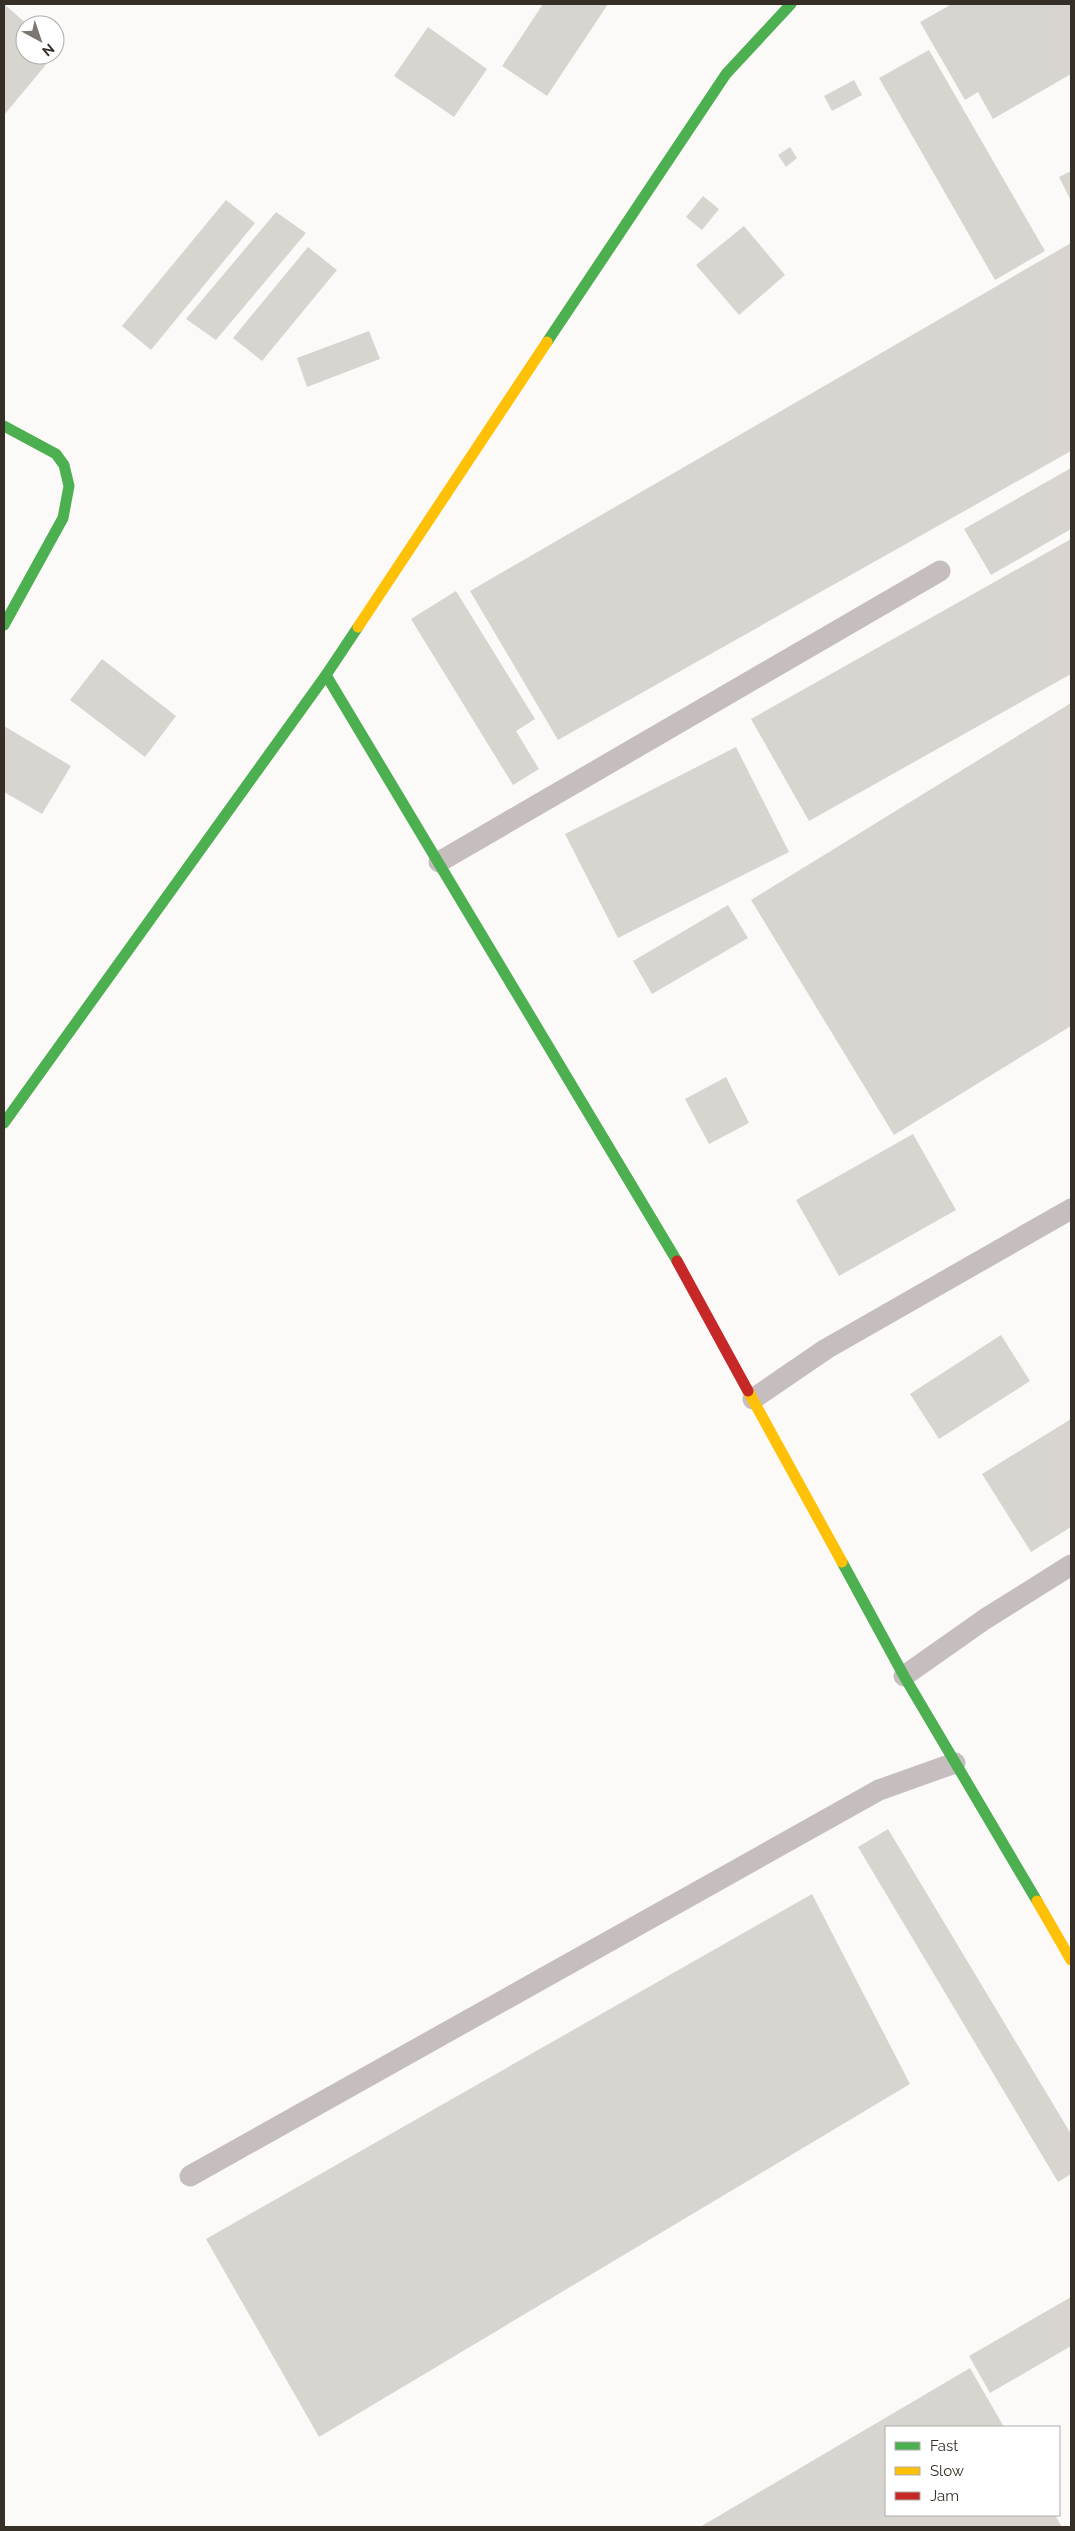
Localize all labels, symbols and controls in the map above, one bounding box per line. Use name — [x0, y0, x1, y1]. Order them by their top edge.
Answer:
north arrow — [15, 15, 65, 65]
text: N — [39, 40, 58, 60]
legend — [885, 2426, 1060, 2516]
text: Fast — [930, 2437, 958, 2455]
text: Slow — [930, 2462, 964, 2480]
text: Jam — [930, 2487, 959, 2505]

